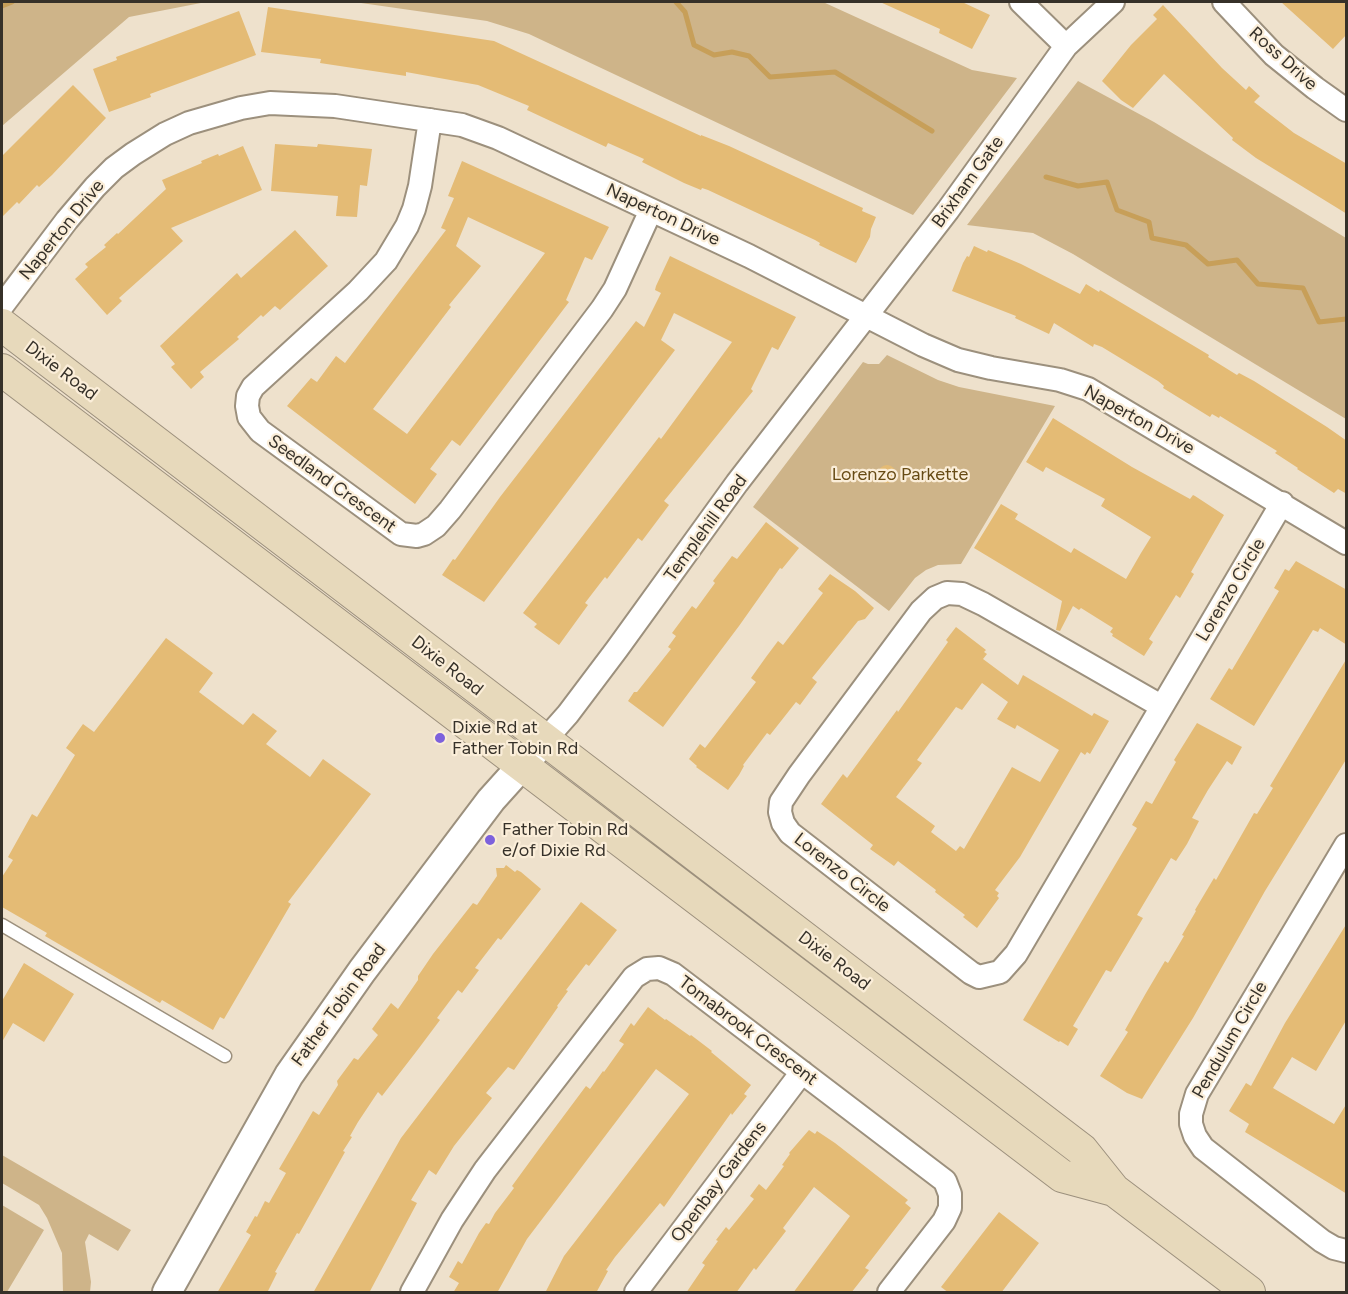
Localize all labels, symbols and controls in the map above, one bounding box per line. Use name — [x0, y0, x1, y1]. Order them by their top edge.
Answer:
street label: Ross Drive — [1244, 23, 1322, 95]
street label: Brixham Gate — [927, 132, 1009, 232]
street label: Naperton Drive — [15, 175, 109, 285]
street label: Naperton Drive — [603, 179, 723, 251]
street label: Dixie Road — [21, 337, 101, 405]
street label: Naperton Drive — [1080, 381, 1198, 459]
street label: Seedland Crescent — [264, 430, 400, 538]
park label: Lorenzo Parkette — [832, 464, 968, 486]
street label: Templehill Road — [660, 471, 752, 585]
street label: Lorenzo Circle — [1192, 535, 1270, 645]
street label: Dixie Road — [407, 631, 487, 701]
place label: Dixie Rd at Father Tobin Rd — [452, 717, 578, 760]
marker: Dixie Rd at Father Tobin Rd — [433, 731, 447, 745]
place label: Father Tobin Rd e/of Dixie Rd — [502, 819, 628, 862]
street label: Lorenzo Circle — [790, 829, 894, 917]
marker: Father Tobin Rd e/of Dixie Rd — [483, 833, 497, 847]
street label: Dixie Road — [794, 927, 874, 995]
street label: Father Tobin Road — [287, 940, 391, 1070]
street label: Tomabrook Crescent — [674, 972, 822, 1090]
street label: Pendulum Circle — [1188, 978, 1272, 1102]
street label: Openbay Gardens — [667, 1117, 771, 1247]

